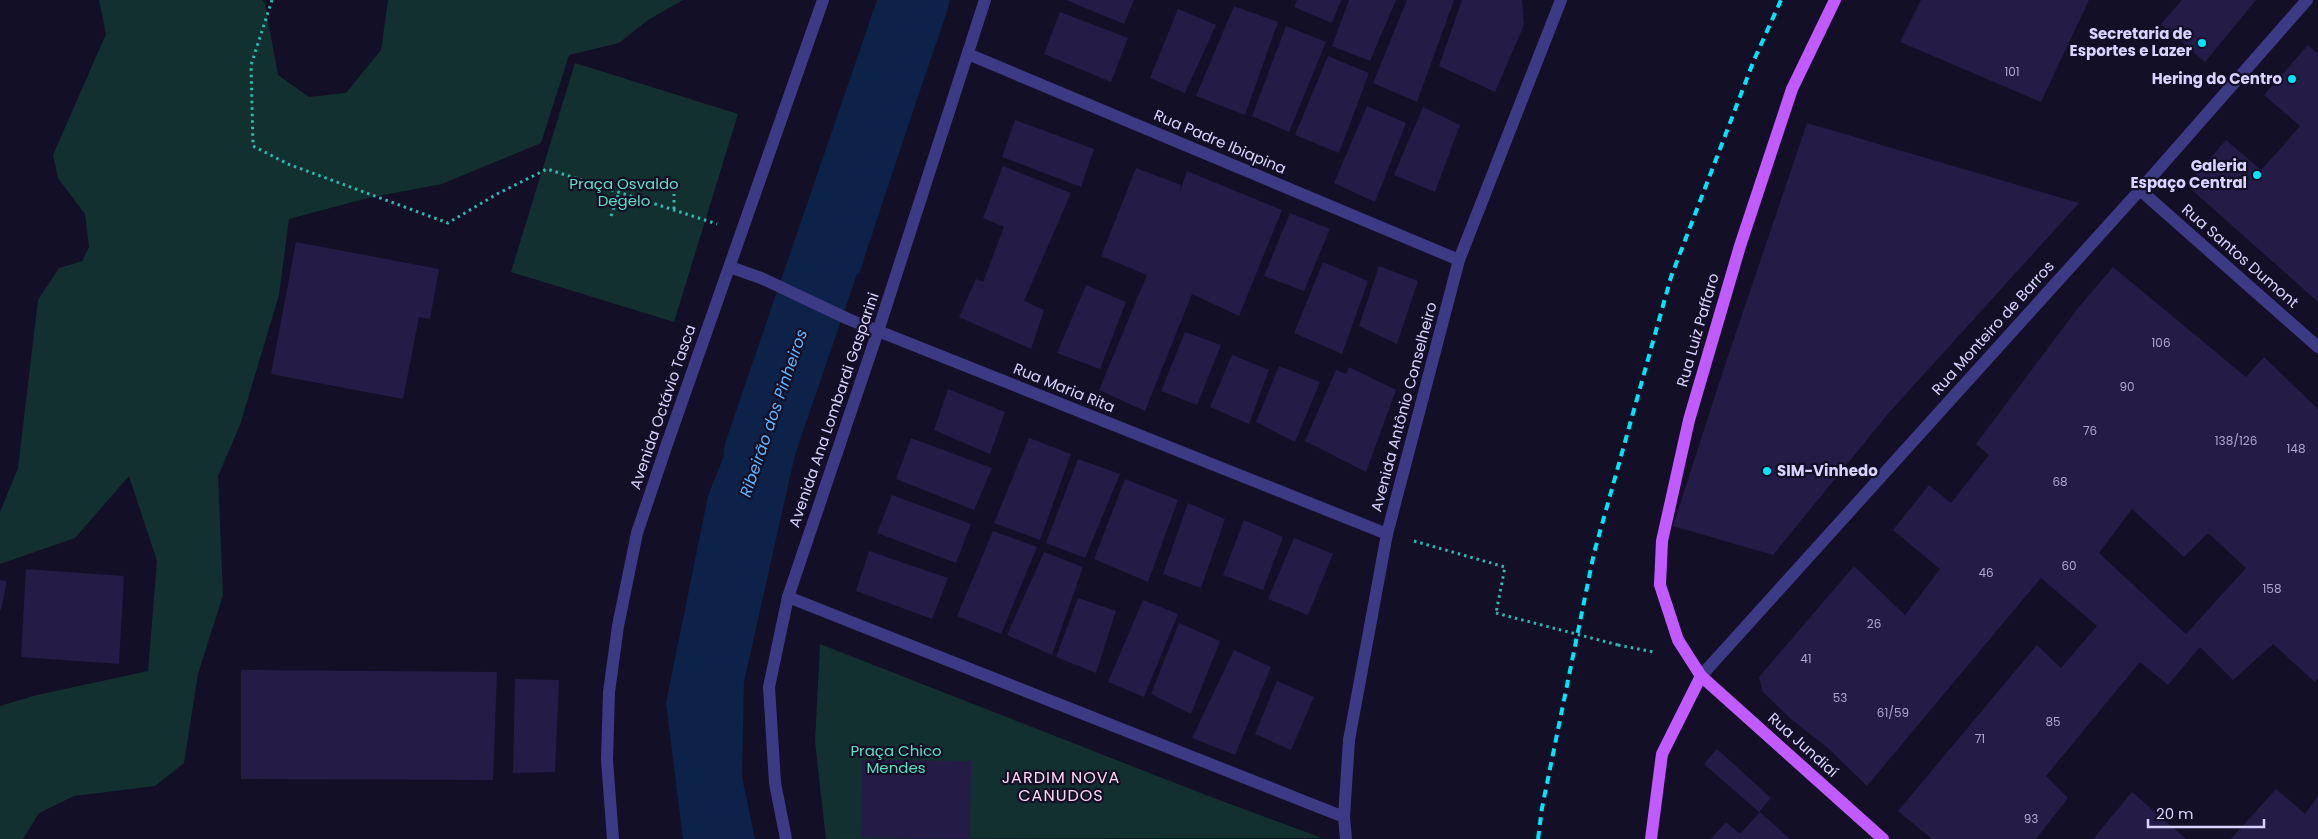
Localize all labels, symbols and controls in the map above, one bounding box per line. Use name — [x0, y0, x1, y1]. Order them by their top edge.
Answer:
place label: Secretaria de Esportes e Lazer — [2070, 23, 2193, 61]
marker: Secretaria de Esportes e Lazer — [2196, 37, 2208, 49]
house number: 101 — [2004, 63, 2020, 80]
place label: Hering do Centro — [2152, 68, 2282, 89]
marker: Hering do Centro — [2286, 73, 2298, 85]
street label: Rua Padre Ibiapina — [1151, 104, 1290, 179]
place label: Galeria Espaço Central — [2130, 155, 2247, 193]
marker: Galeria Espaço Central — [2251, 169, 2263, 181]
park label: Praça Osvaldo Degelo — [569, 173, 679, 211]
street label: Rua Santos Dumont — [2177, 199, 2303, 312]
street label: Rua Monteiro de Barros — [1927, 256, 2059, 399]
street label: Rua Luiz Paffaro — [1671, 270, 1724, 389]
street label: Avenida Ana Lombardi Gasparini — [783, 290, 884, 530]
street label: Avenida Antônio Conselheiro — [1365, 300, 1442, 514]
street label: Avenida Octávio Tasca — [624, 322, 701, 492]
water label: Ribeirão dos Pinheiros — [734, 326, 813, 500]
house number: 106 — [2152, 334, 2171, 351]
street label: Rua Maria Rita — [1010, 358, 1118, 417]
house number: 90 — [2119, 378, 2135, 395]
house number: 76 — [2083, 422, 2097, 439]
house number: 138/126 — [2215, 432, 2257, 449]
house number: 148 — [2287, 440, 2305, 457]
place label: SIM-Vinhedo — [1777, 460, 1878, 481]
marker: SIM-Vinhedo — [1761, 465, 1773, 477]
house number: 68 — [2052, 473, 2068, 490]
house number: 60 — [2061, 557, 2077, 574]
house number: 46 — [1978, 564, 1994, 581]
house number: 158 — [2263, 580, 2281, 597]
house number: 26 — [1867, 615, 1881, 632]
house number: 41 — [1800, 650, 1812, 667]
house number: 53 — [1833, 689, 1847, 706]
house number: 61/59 — [1877, 704, 1909, 721]
street label: Rua Jundiaí — [1764, 707, 1843, 782]
house number: 85 — [2045, 713, 2061, 730]
house number: 71 — [1975, 730, 1985, 747]
park label: Praça Chico Mendes — [850, 740, 942, 778]
district label: JARDIM NOVA CANUDOS — [1002, 766, 1120, 807]
scale bar — [2148, 796, 2264, 828]
text: 20 m — [2156, 803, 2194, 824]
house number: 93 — [2024, 810, 2038, 827]

